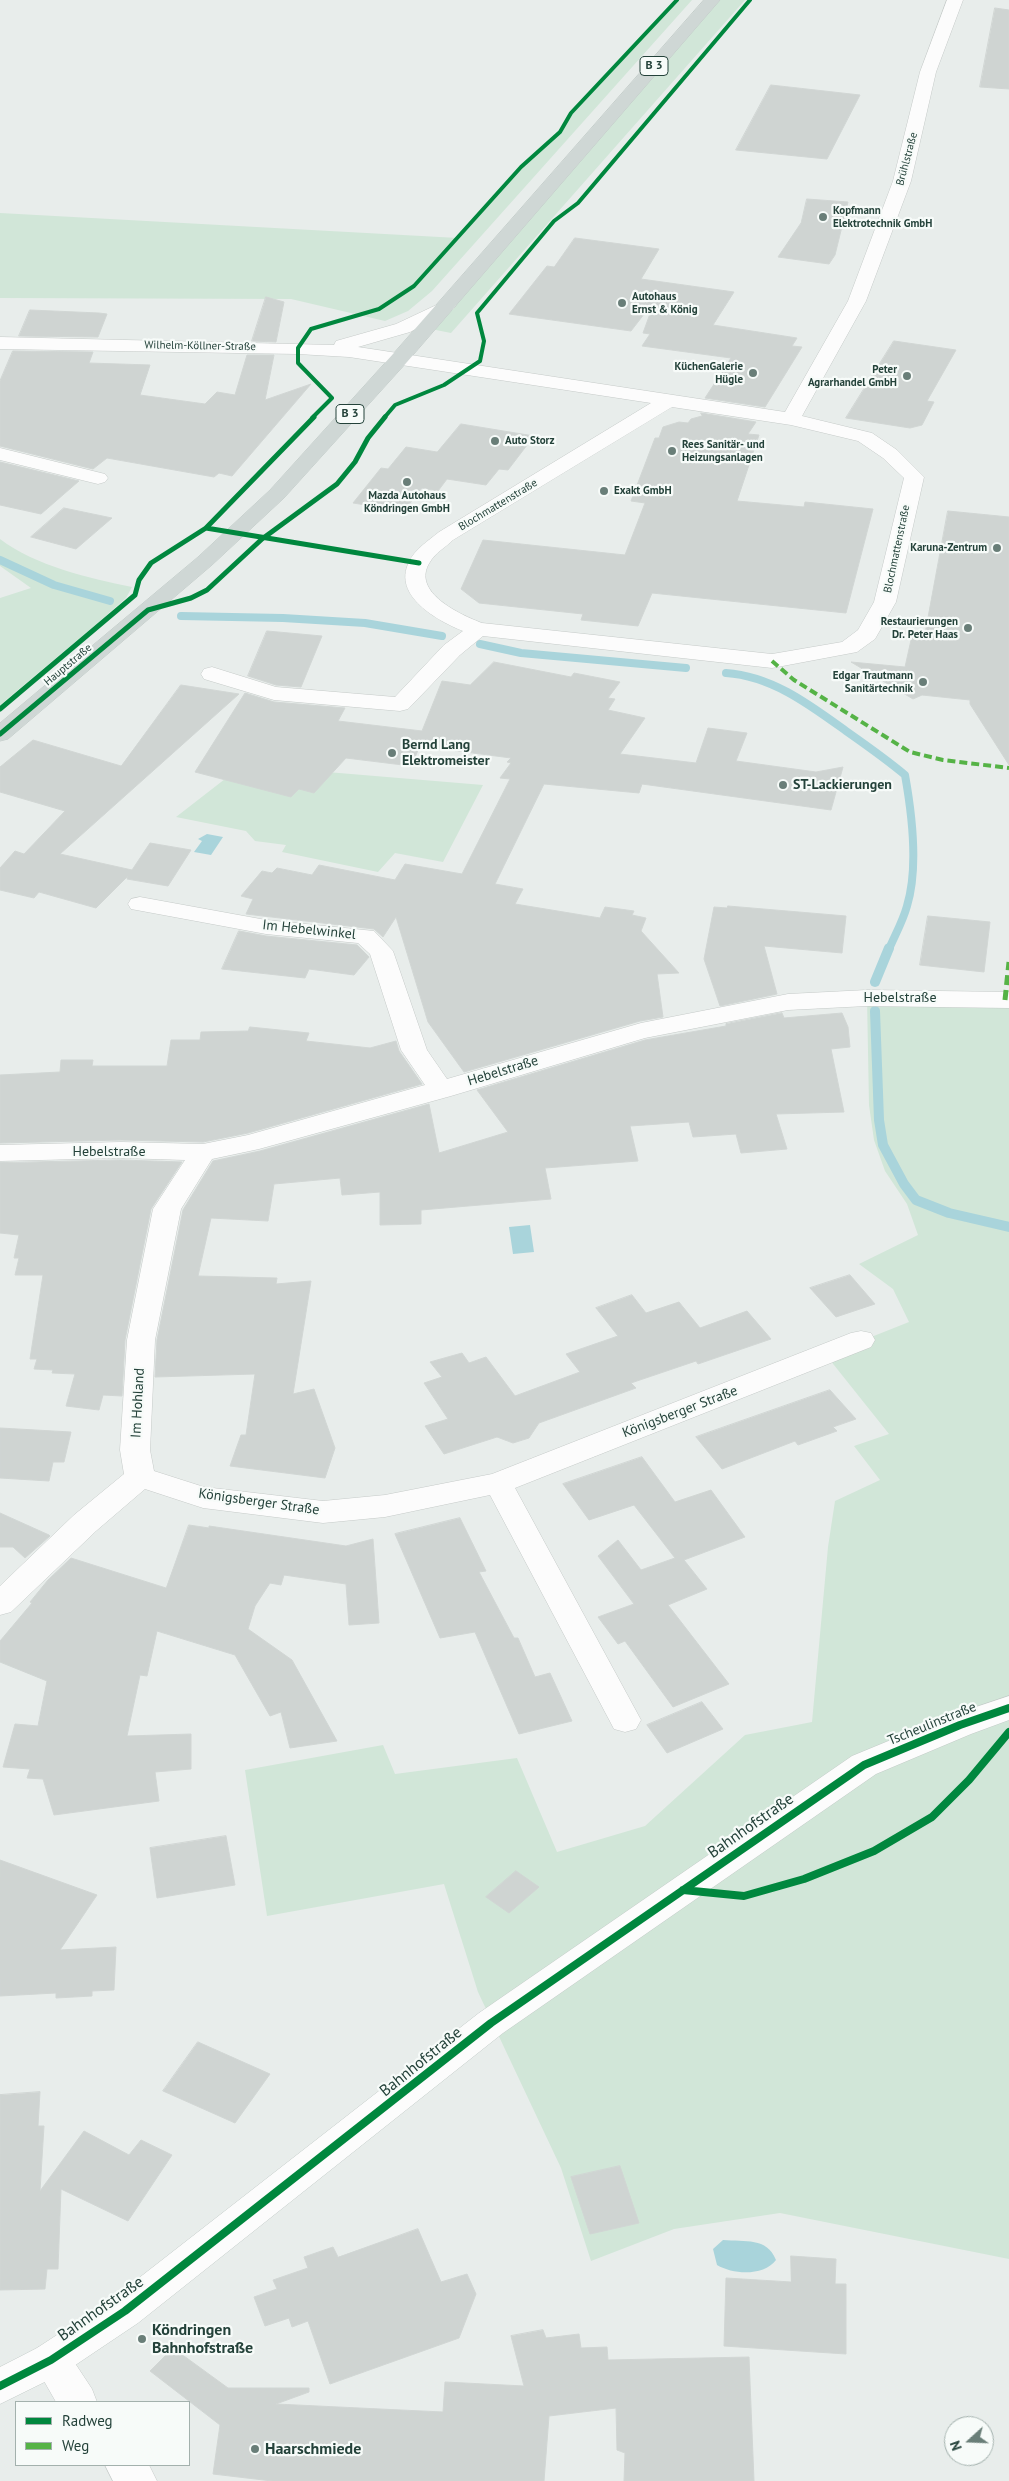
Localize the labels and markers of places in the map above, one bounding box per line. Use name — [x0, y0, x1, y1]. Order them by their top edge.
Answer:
place label: Kopfmann Elektrotechnik GmbH — [833, 204, 932, 230]
marker: Kopfmann Elektrotechnik GmbH — [817, 211, 829, 223]
place label: Autohaus Ernst & König — [632, 290, 698, 316]
marker: Autohaus Ernst & König — [616, 297, 628, 309]
place label: KüchenGalerie Hügle — [675, 360, 743, 386]
place label: Peter Agrarhandel GmbH — [808, 363, 897, 389]
marker: KüchenGalerie Hügle — [747, 367, 759, 379]
marker: Peter Agrarhandel GmbH — [901, 370, 913, 382]
place label: Auto Storz — [505, 434, 554, 448]
marker: Auto Storz — [489, 435, 501, 447]
place label: Rees Sanitär- und Heizungsanlagen — [682, 438, 765, 464]
marker: Rees Sanitär- und Heizungsanlagen — [666, 445, 678, 457]
marker: Mazda Autohaus Köndringen GmbH — [401, 476, 413, 488]
place label: Exakt GmbH — [614, 484, 672, 498]
marker: Exakt GmbH — [598, 485, 610, 497]
place label: Mazda Autohaus Köndringen GmbH — [364, 489, 450, 515]
place label: Karuna-Zentrum — [910, 541, 987, 555]
marker: Karuna-Zentrum — [991, 542, 1003, 554]
place label: Restaurierungen Dr. Peter Haas — [881, 615, 958, 641]
marker: Restaurierungen Dr. Peter Haas — [962, 622, 974, 634]
place label: Edgar Trautmann Sanitärtechnik — [833, 669, 913, 695]
marker: Edgar Trautmann Sanitärtechnik — [917, 676, 929, 688]
place label: Bernd Lang Elektromeister — [402, 737, 490, 770]
marker: Bernd Lang Elektromeister — [386, 747, 398, 759]
place label: ST-Lackierungen — [793, 777, 892, 793]
marker: ST-Lackierungen — [777, 779, 789, 791]
place label: Köndringen Bahnhofstraße — [152, 2320, 253, 2358]
marker: Köndringen Bahnhofstraße — [136, 2333, 148, 2345]
place label: Haarschmiede — [265, 2439, 361, 2459]
marker: Haarschmiede — [249, 2443, 261, 2455]

